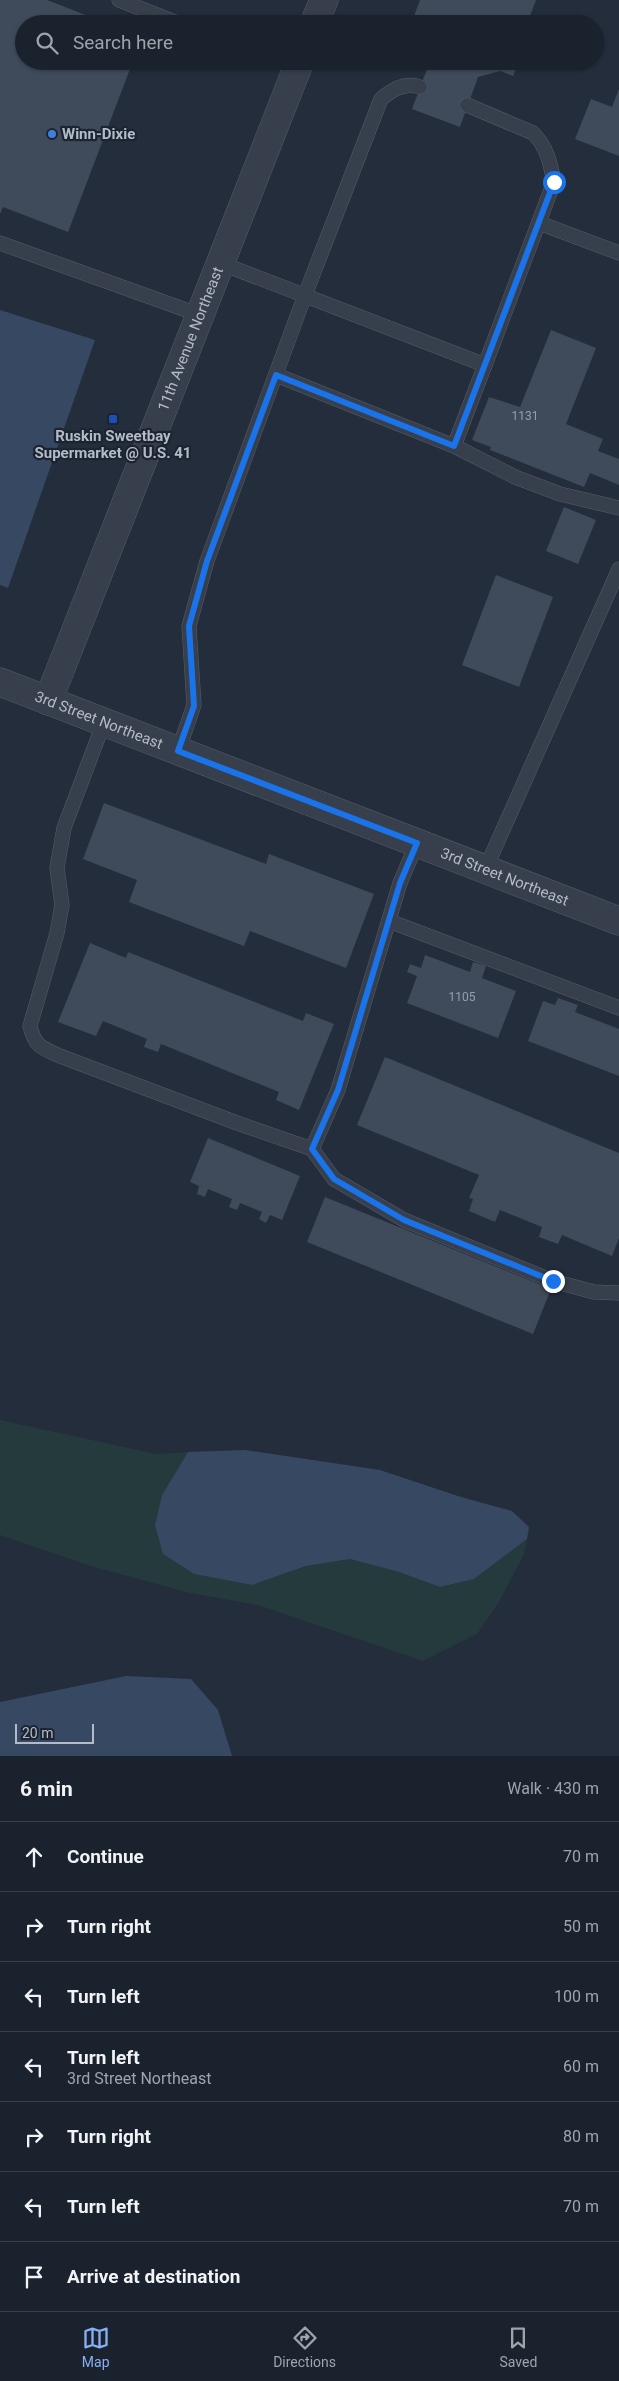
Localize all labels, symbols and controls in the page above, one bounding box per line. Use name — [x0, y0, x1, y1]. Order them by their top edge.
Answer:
search box — [15, 15, 604, 70]
icon: search — [33, 29, 61, 57]
text: Search here — [73, 31, 173, 54]
place label: Winn-Dixie — [62, 125, 135, 143]
marker: Winn-Dixie — [46, 128, 58, 140]
route start — [543, 171, 566, 194]
street label: 11th Avenue Northeast — [154, 264, 227, 414]
house number: 1131 — [512, 409, 538, 423]
marker: Ruskin Sweetbay Supermarket @ U.S. 41 — [107, 413, 119, 425]
place label: Ruskin Sweetbay Supermarket @ U.S. 41 — [35, 427, 191, 462]
street label: 3rd Street Northeast — [32, 687, 165, 753]
street label: 3rd Street Northeast — [438, 844, 571, 910]
house number: 1105 — [449, 990, 476, 1004]
route end — [542, 1270, 565, 1293]
scale bar — [15, 1721, 94, 1744]
text: 20 m — [22, 1725, 54, 1741]
text: 6 min — [20, 1777, 73, 1801]
text: Walk · 430 m — [507, 1779, 599, 1798]
icon: ahead — [20, 1843, 48, 1871]
text: Continue — [67, 1845, 144, 1868]
text: 70 m — [563, 1847, 599, 1866]
icon: right — [20, 1913, 48, 1941]
text: Turn right — [67, 1915, 151, 1938]
text: 50 m — [563, 1917, 599, 1936]
icon: left — [20, 1983, 48, 2011]
text: Turn left — [67, 1985, 140, 2008]
text: 100 m — [554, 1987, 599, 2006]
text: Turn left — [67, 2046, 140, 2069]
icon: left — [20, 2053, 48, 2081]
text: 60 m — [563, 2057, 599, 2076]
text: 3rd Street Northeast — [67, 2069, 212, 2088]
icon: right — [20, 2123, 48, 2151]
text: Turn right — [67, 2125, 151, 2148]
text: 80 m — [563, 2127, 599, 2146]
icon: left — [20, 2193, 48, 2221]
text: Turn left — [67, 2195, 140, 2218]
text: 70 m — [563, 2197, 599, 2216]
icon: arrive — [20, 2263, 48, 2291]
text: Arrive at destination — [67, 2265, 240, 2288]
tab: Map — [82, 2324, 110, 2370]
tab: Directions — [273, 2324, 336, 2370]
tab: Saved — [499, 2324, 537, 2370]

